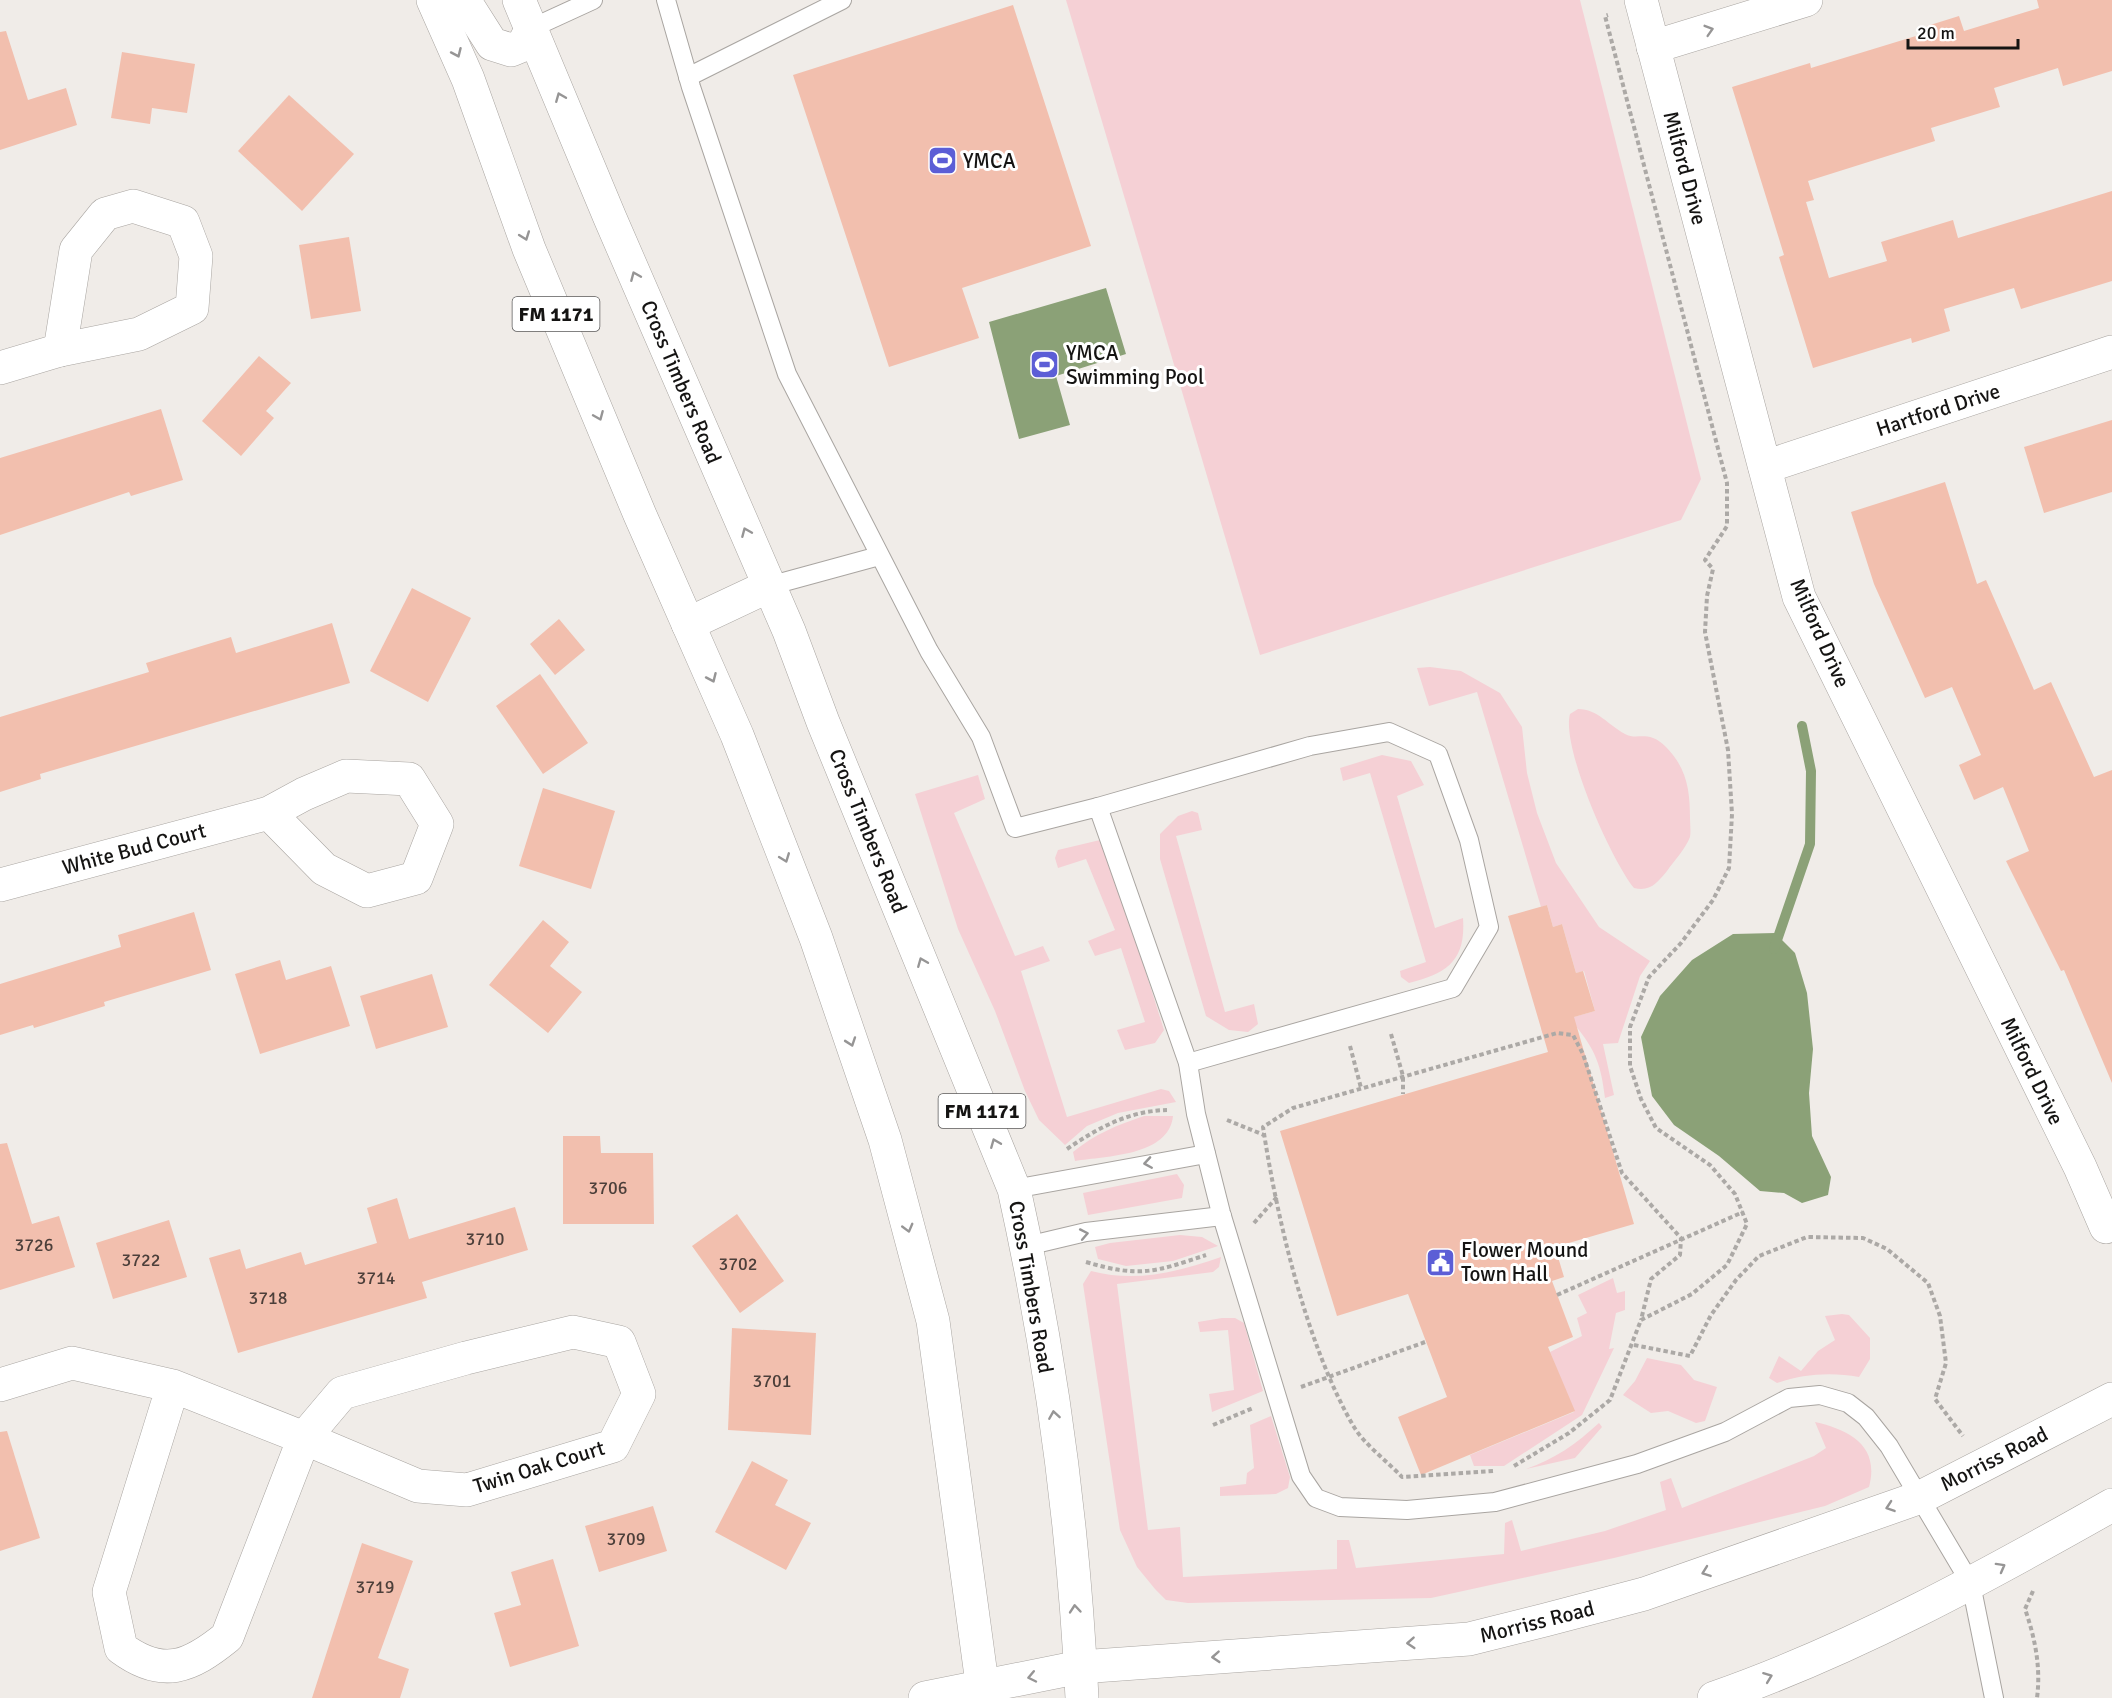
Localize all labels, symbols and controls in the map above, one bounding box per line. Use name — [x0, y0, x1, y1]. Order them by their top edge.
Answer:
scale bar — [1908, 12, 2018, 50]
text: 20 m — [1917, 22, 1955, 44]
one-way arrow — [1703, 24, 1714, 37]
one-way arrow — [450, 47, 462, 58]
one-way arrow — [555, 92, 567, 103]
street label: Milford Drive — [1657, 108, 1713, 228]
sports icon: YMCA — [926, 145, 958, 177]
place label: YMCA — [963, 148, 1016, 174]
one-way arrow — [517, 230, 530, 241]
one-way arrow — [630, 272, 642, 283]
street label: Cross Timbers Road — [635, 296, 727, 468]
road number: FM 1171 — [512, 297, 600, 331]
place label: YMCA Swimming Pool — [1066, 340, 1204, 390]
sports icon: YMCA Swimming Pool — [1029, 349, 1061, 381]
street label: Hartford Drive — [1873, 378, 2003, 442]
one-way arrow — [592, 410, 604, 421]
one-way arrow — [741, 528, 753, 539]
street label: Milford Drive — [1784, 574, 1856, 692]
one-way arrow — [705, 671, 717, 682]
street label: Cross Timbers Road — [823, 745, 913, 917]
street label: White Bud Court — [59, 817, 209, 881]
one-way arrow — [778, 852, 790, 863]
one-way arrow — [917, 958, 929, 969]
street label: Milford Drive — [1995, 1013, 2069, 1129]
one-way arrow — [844, 1036, 857, 1047]
road number: FM 1171 — [938, 1094, 1026, 1128]
one-way arrow — [990, 1138, 1002, 1149]
one-way arrow — [1143, 1156, 1153, 1169]
house number: 3706 — [589, 1177, 627, 1199]
street label: Cross Timbers Road — [1003, 1199, 1059, 1375]
one-way arrow — [901, 1223, 914, 1233]
house number: 3710 — [466, 1228, 504, 1250]
one-way arrow — [1078, 1228, 1088, 1241]
house number: 3726 — [15, 1234, 53, 1256]
place label: Flower Mound Town Hall — [1461, 1237, 1588, 1287]
public building icon: Flower Mound Town Hall — [1424, 1246, 1456, 1278]
house number: 3722 — [122, 1249, 160, 1271]
house number: 3702 — [719, 1253, 757, 1275]
house number: 3714 — [357, 1267, 396, 1289]
house number: 3718 — [249, 1287, 287, 1309]
house number: 3701 — [753, 1370, 791, 1392]
one-way arrow — [1048, 1410, 1061, 1420]
street label: Morriss Road — [1936, 1421, 2052, 1497]
street label: Twin Oak Court — [470, 1435, 608, 1499]
one-way arrow — [1885, 1500, 1896, 1513]
house number: 3709 — [607, 1528, 645, 1550]
one-way arrow — [1995, 1563, 2006, 1574]
one-way arrow — [1701, 1564, 1712, 1577]
house number: 3719 — [356, 1576, 394, 1598]
street label: Morriss Road — [1477, 1595, 1597, 1649]
one-way arrow — [1069, 1604, 1082, 1613]
one-way arrow — [1406, 1636, 1415, 1649]
one-way arrow — [1212, 1650, 1221, 1663]
one-way arrow — [1027, 1670, 1037, 1683]
one-way arrow — [1763, 1672, 1773, 1685]

